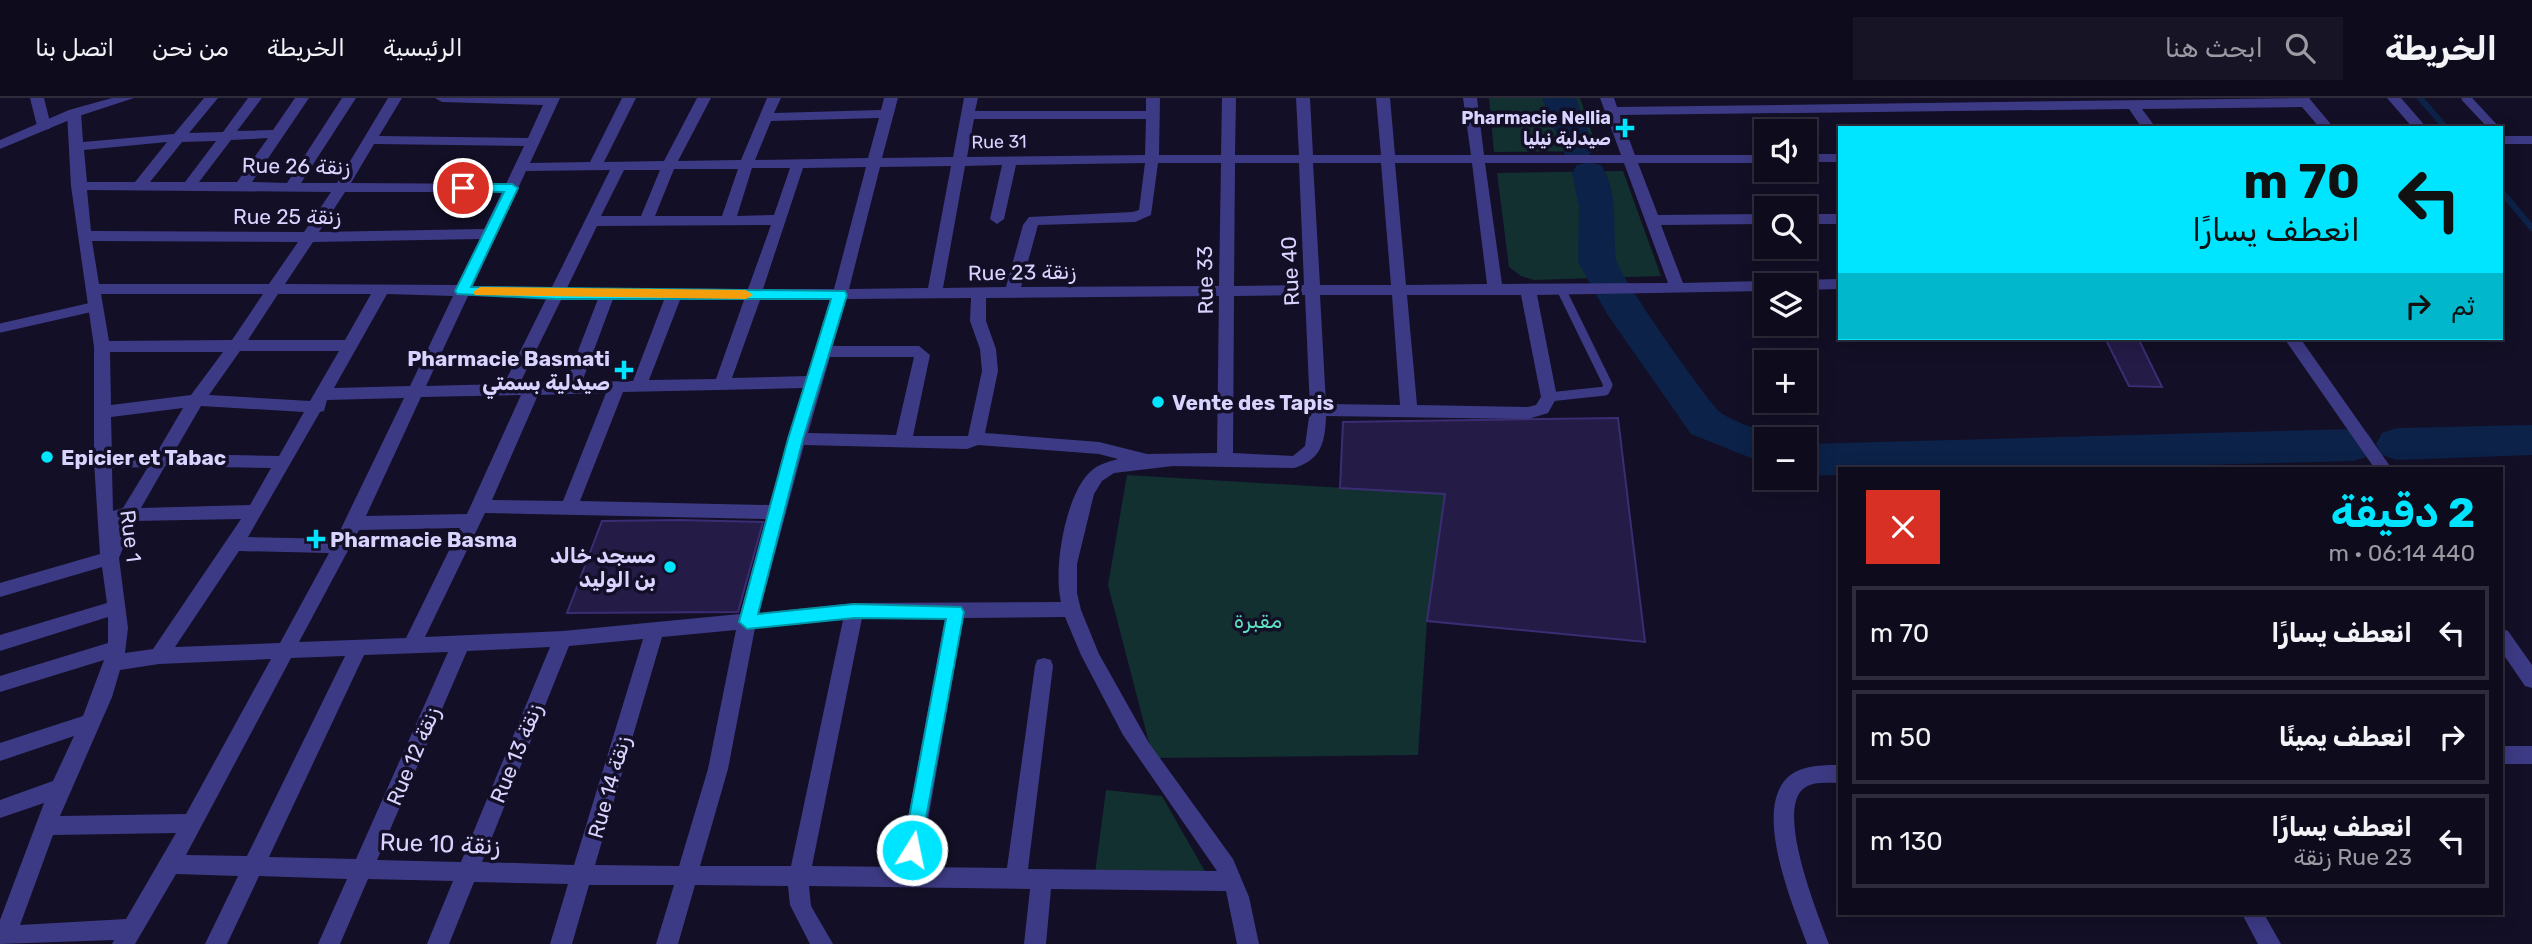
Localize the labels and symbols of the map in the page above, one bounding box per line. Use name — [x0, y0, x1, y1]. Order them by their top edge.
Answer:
place label: Pharmacie Nellia صيدلية نيليا — [1461, 107, 1611, 150]
marker: Pharmacie Nellia صيدلية نيليا — [1617, 120, 1633, 136]
street label: Rue 31 — [971, 131, 1027, 153]
street label: Rue 26 زنقة — [242, 153, 350, 179]
pin — [433, 158, 493, 218]
street label: Rue 25 زنقة — [233, 204, 341, 229]
street label: Rue 40 — [1276, 236, 1304, 306]
street label: Rue 33 — [1192, 246, 1218, 314]
street label: Rue 23 زنقة — [968, 259, 1076, 285]
place label: Pharmacie Basmati صيدلية بسمتي — [407, 346, 610, 399]
marker: Pharmacie Basmati صيدلية بسمتي — [616, 362, 632, 378]
place label: Vente des Tapis — [1172, 390, 1334, 415]
marker: Vente des Tapis — [1150, 394, 1166, 410]
place label: Epicier et Tabac — [61, 445, 226, 470]
marker: Epicier et Tabac — [39, 449, 55, 465]
street label: Rue 1 — [115, 509, 147, 563]
place label: Pharmacie Basma — [330, 527, 517, 552]
marker: Pharmacie Basma — [308, 531, 324, 547]
place label: مسجد خالد بن الوليد — [550, 543, 656, 593]
marker: مسجد خالد بن الوليد — [662, 559, 678, 575]
park label: مقبرة — [1234, 608, 1282, 633]
street label: Rue 13 زنقة — [485, 700, 547, 806]
street label: Rue 12 زنقة — [381, 703, 445, 809]
street label: Rue 14 زنقة — [582, 733, 636, 841]
position arrow — [875, 813, 949, 887]
street label: Rue 10 زنقة — [379, 828, 501, 860]

